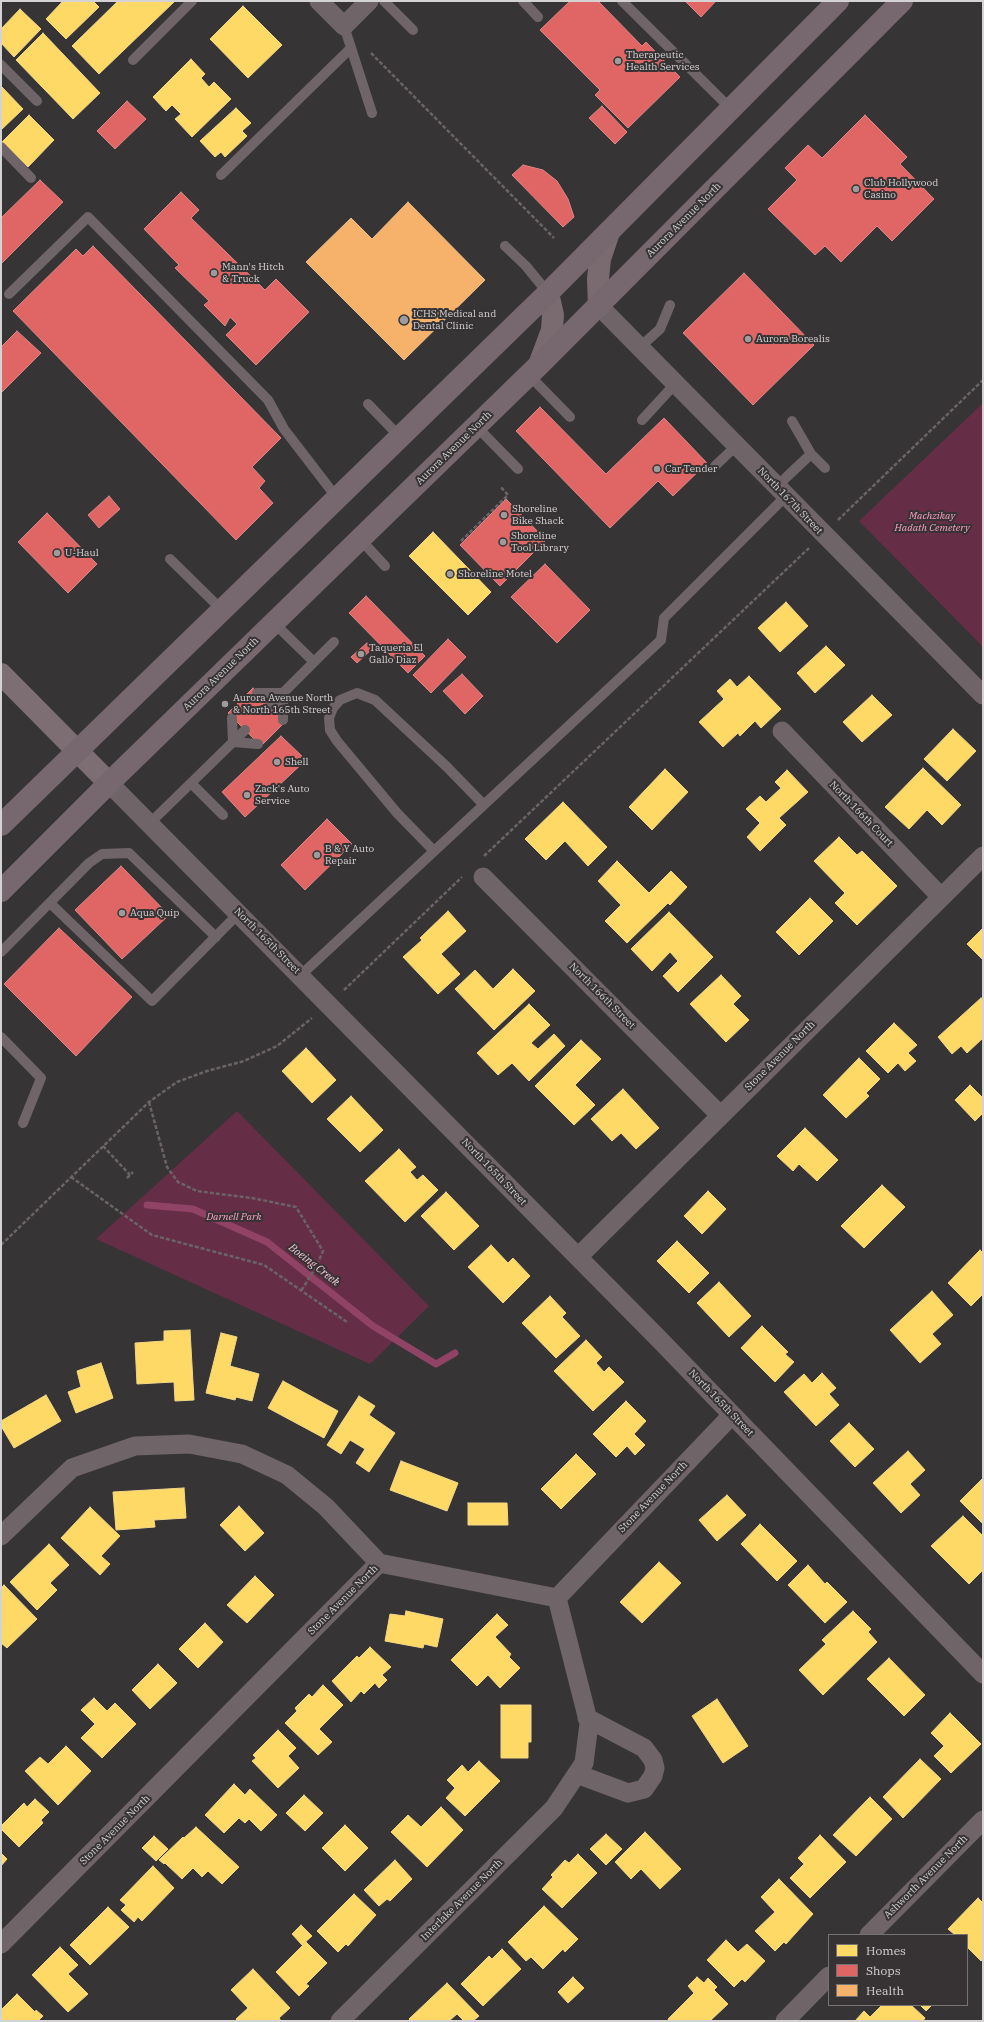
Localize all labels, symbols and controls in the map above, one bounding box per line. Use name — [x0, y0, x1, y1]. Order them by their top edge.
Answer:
place label: Therapeutic Health Services — [626, 49, 700, 72]
marker: Therapeutic Health Services — [613, 56, 623, 66]
place label: Club Hollywood Casino — [864, 177, 938, 200]
street label: Aurora Avenue North — [644, 180, 724, 260]
marker: Club Hollywood Casino — [851, 184, 861, 194]
place label: Mann's Hitch & Truck — [222, 261, 284, 284]
marker: Mann's Hitch & Truck — [209, 268, 219, 278]
place label: ICHS Medical and Dental Clinic — [413, 308, 496, 332]
marker: ICHS Medical and Dental Clinic — [398, 314, 410, 326]
place label: Aurora Borealis — [756, 333, 830, 345]
marker: Aurora Borealis — [743, 334, 753, 344]
street label: Aurora Avenue North — [414, 409, 494, 487]
place label: Car Tender — [665, 463, 717, 475]
marker: Car Tender — [652, 464, 662, 474]
street label: North 167th Street — [755, 465, 825, 537]
place label: Shoreline Bike Shack — [512, 503, 564, 526]
marker: Shoreline Bike Shack — [499, 510, 509, 520]
park label: Machzikay Hadath Cemetery — [895, 510, 969, 534]
place label: Shoreline Tool Library — [511, 530, 569, 554]
marker: Shoreline Tool Library — [498, 537, 508, 547]
place label: U-Haul — [65, 547, 99, 559]
marker: U-Haul — [52, 548, 62, 558]
place label: Shoreline Motel — [458, 568, 532, 580]
marker: Shoreline Motel — [445, 569, 455, 579]
street label: Aurora Avenue North — [181, 635, 261, 713]
place label: Taqueria El Gallo Diaz — [369, 642, 423, 666]
marker: Taqueria El Gallo Diaz — [356, 649, 366, 659]
place label: Aurora Avenue North & North 165th Street — [233, 692, 333, 716]
marker: Aurora Avenue North & North 165th Street — [220, 699, 230, 709]
place label: Shell — [285, 756, 308, 768]
marker: Shell — [272, 757, 282, 767]
street label: North 166th Court — [827, 779, 895, 849]
place label: Zack's Auto Service — [255, 783, 309, 806]
marker: Zack's Auto Service — [242, 790, 252, 800]
place label: B & Y Auto Repair — [325, 843, 374, 866]
marker: B & Y Auto Repair — [312, 850, 322, 860]
street label: North 165th Street — [232, 906, 302, 976]
place label: Aqua Quip — [130, 907, 179, 919]
marker: Aqua Quip — [117, 908, 127, 918]
street label: North 166th Street — [567, 961, 637, 1031]
street label: Stone Avenue North — [742, 1018, 818, 1094]
street label: North 165th Street — [459, 1136, 529, 1208]
park label: Darnell Park — [206, 1211, 262, 1223]
water label: Boeing Creek — [286, 1241, 342, 1289]
street label: North 165th Street — [686, 1367, 756, 1439]
street label: Stone Avenue North — [616, 1459, 690, 1535]
street label: Stone Avenue North — [305, 1562, 381, 1638]
street label: Stone Avenue North — [77, 1792, 153, 1868]
street label: Ashworth Avenue North — [882, 1833, 970, 1921]
street label: Interlake Avenue North — [419, 1857, 505, 1943]
legend — [828, 1934, 968, 2006]
text: Homes — [866, 1943, 906, 1958]
text: Shops — [866, 1963, 901, 1978]
text: Health — [866, 1983, 904, 1998]

